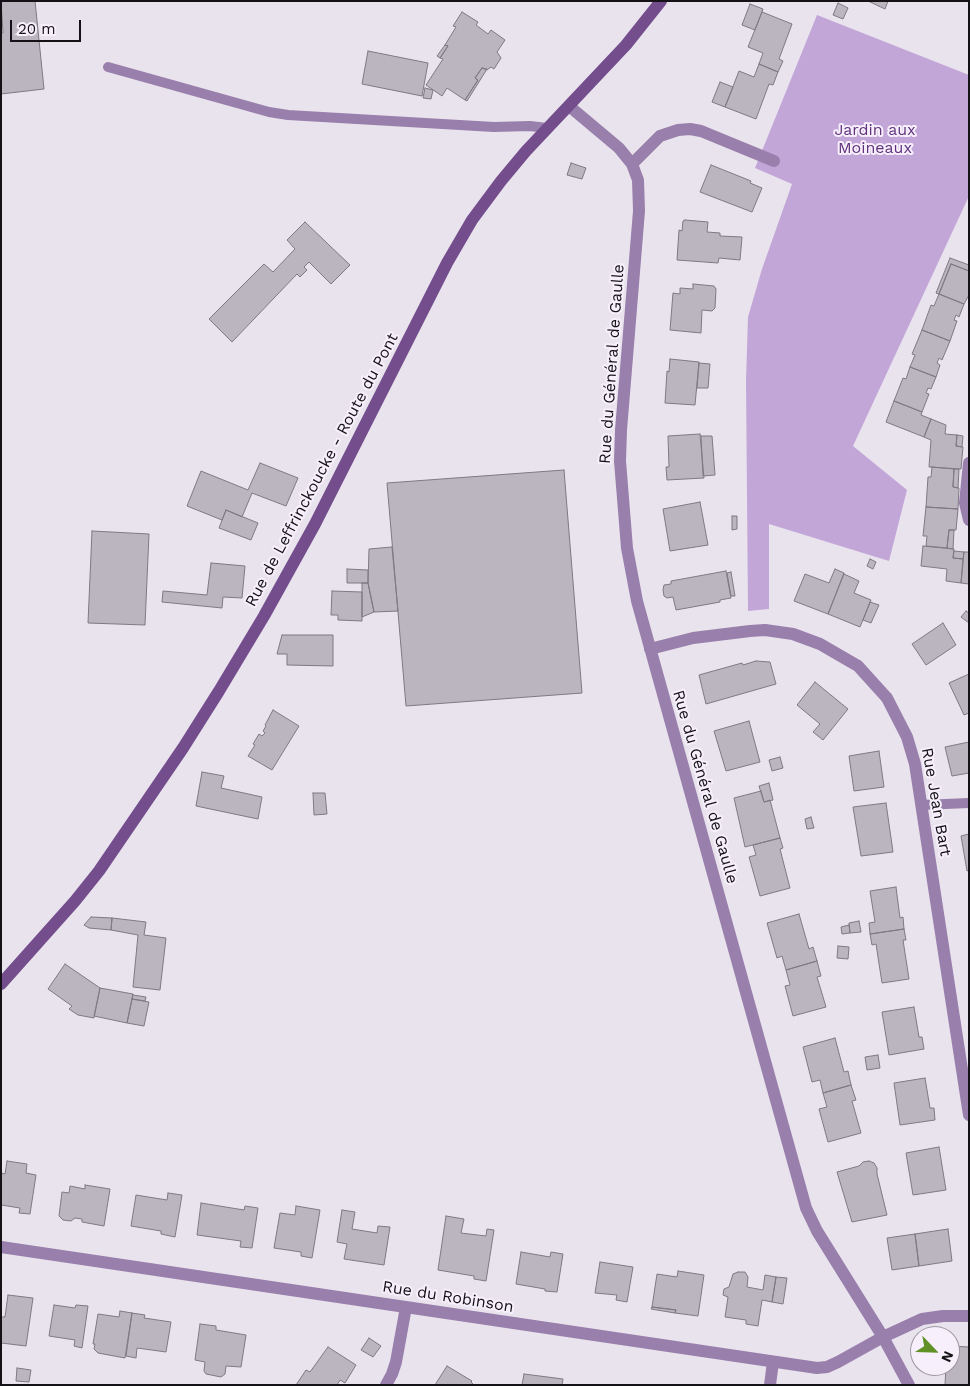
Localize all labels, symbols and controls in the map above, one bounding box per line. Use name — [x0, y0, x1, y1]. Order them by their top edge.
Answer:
scale bar — [12, 10, 84, 42]
text: 20 m — [18, 20, 56, 38]
park label: Jardin aux Moineaux — [834, 120, 916, 158]
street label: Rue du Général de Gaulle — [595, 263, 629, 465]
street label: Rue de Leffrinckoucke - Route du Pont — [241, 330, 403, 610]
street label: Rue du Général de Gaulle — [668, 688, 742, 886]
street label: Rue Jean Bart — [917, 746, 955, 858]
street label: Rue du Robinson — [381, 1277, 515, 1317]
north arrow — [910, 1326, 960, 1376]
text: N — [938, 1349, 957, 1365]

